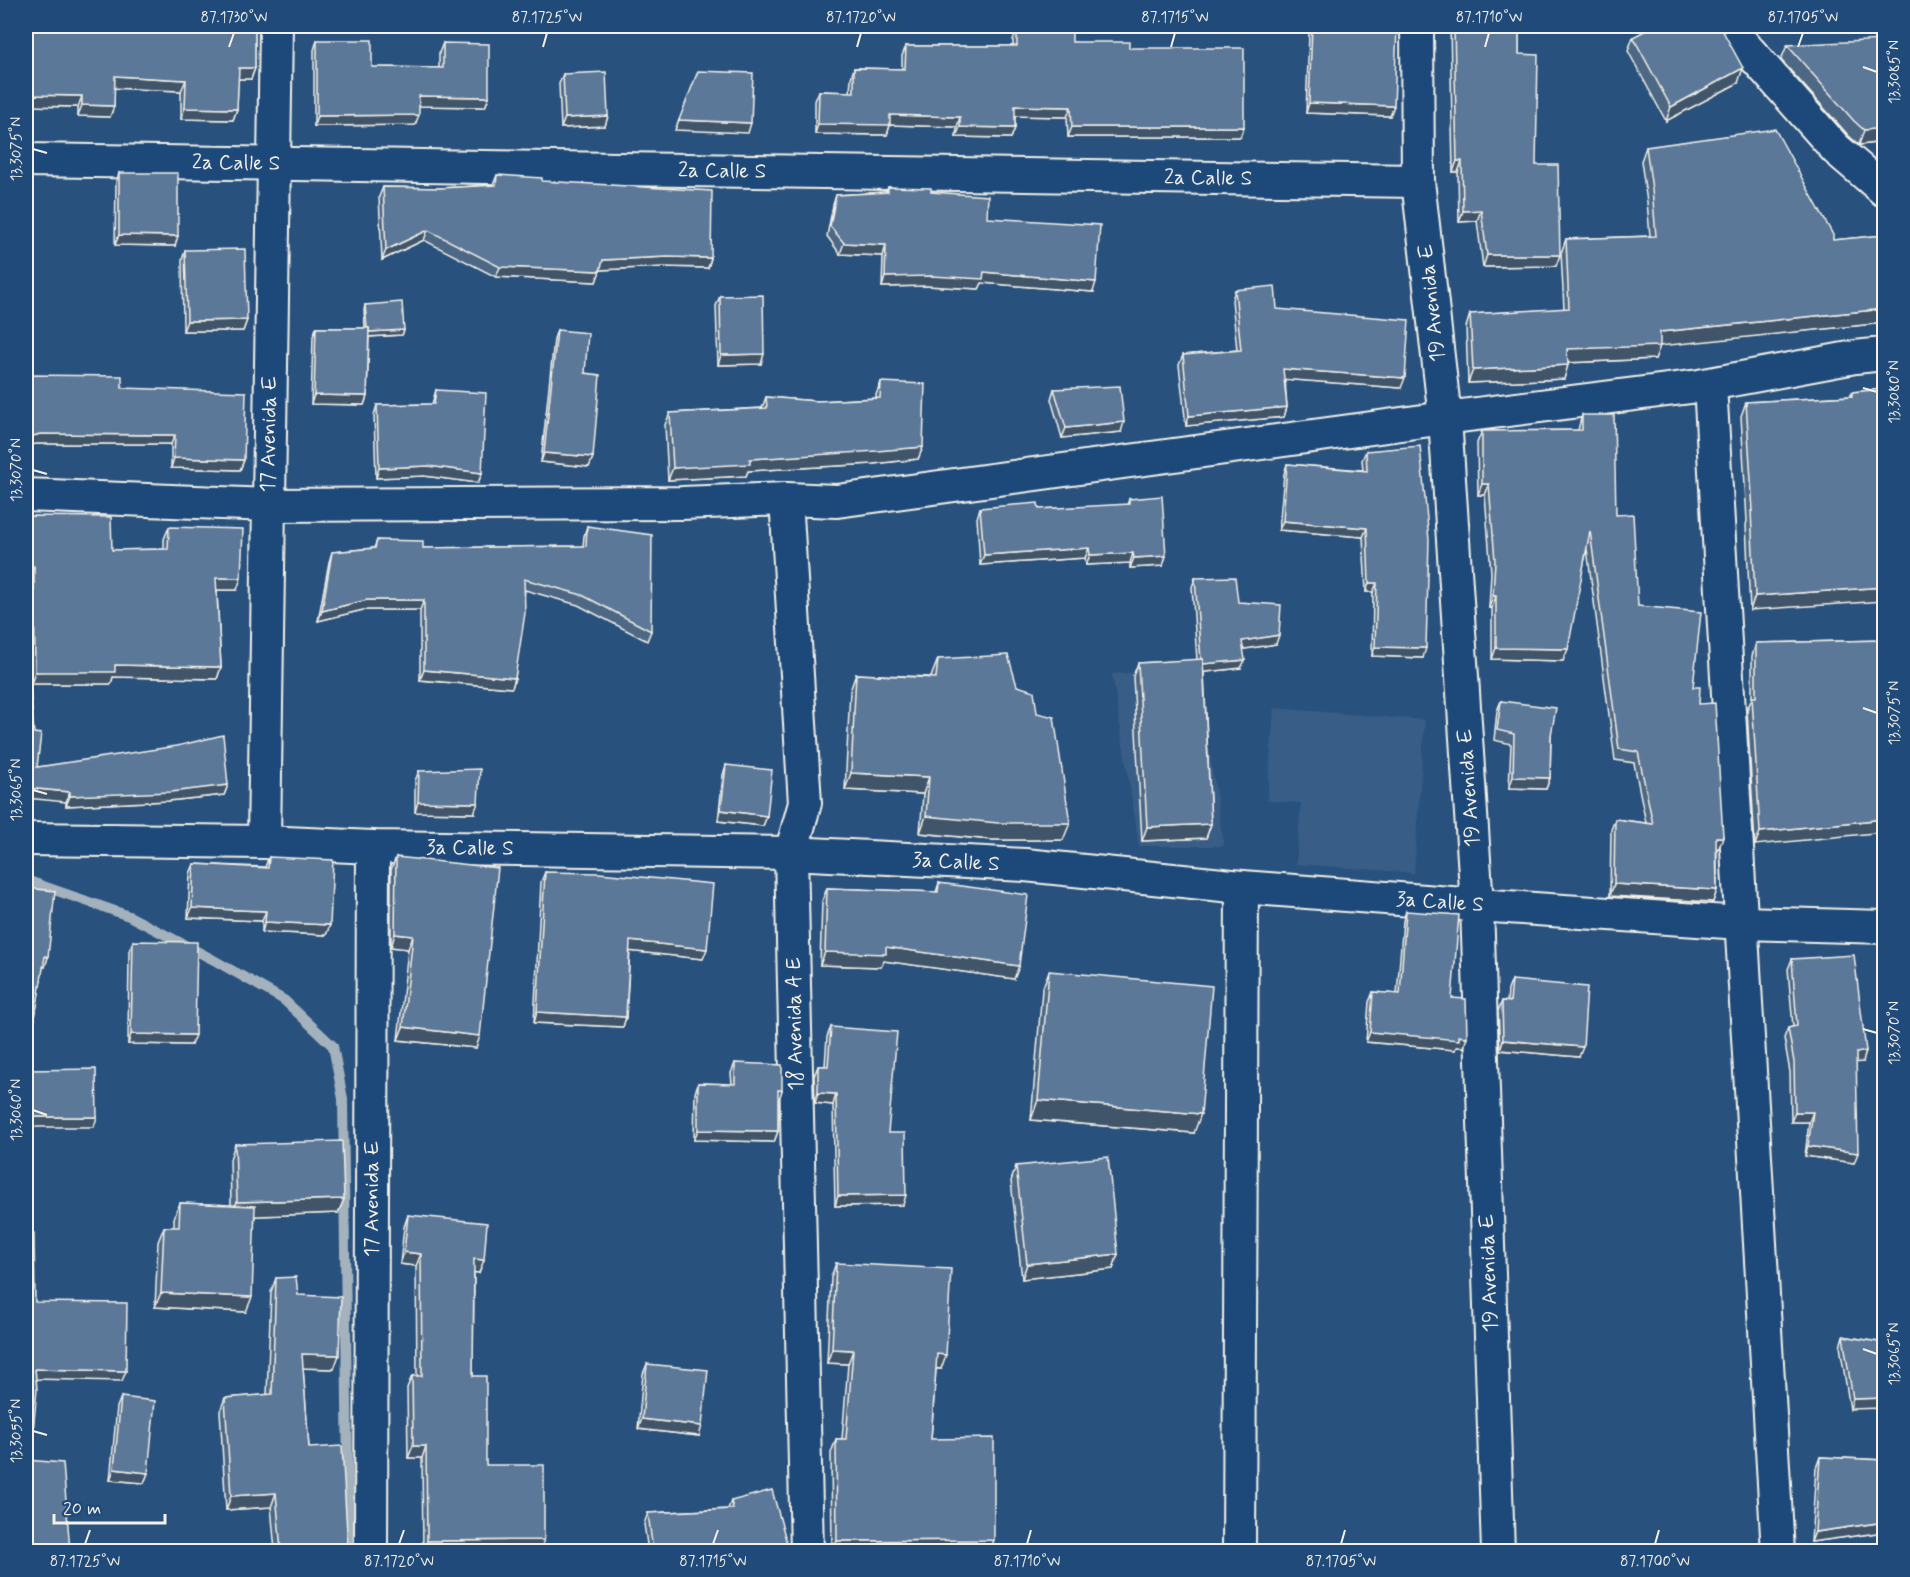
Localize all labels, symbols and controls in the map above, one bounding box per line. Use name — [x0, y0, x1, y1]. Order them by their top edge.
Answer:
text: 87.1730°W — [201, 8, 267, 28]
text: 87.1725°W — [512, 8, 582, 28]
text: 87.1720°W — [826, 8, 896, 28]
text: 87.1715°W — [1141, 8, 1209, 28]
text: 87.1710°W — [1456, 8, 1522, 28]
text: 87.1705°W — [1768, 8, 1838, 28]
text: 13.3085°N — [1885, 40, 1905, 104]
text: 13.3075°N — [7, 117, 27, 181]
street label: 2a Calle S — [192, 148, 280, 178]
street label: 2a Calle S — [678, 156, 766, 186]
street label: 2a Calle S — [1164, 163, 1252, 193]
street label: 19 Avenida E — [1412, 242, 1452, 363]
text: 13.3080°N — [1885, 360, 1905, 424]
street label: 17 Avenida E — [254, 375, 284, 493]
text: 13.3070°N — [7, 438, 27, 502]
text: 13.3075°N — [1885, 681, 1905, 745]
street label: 19 Avenida E — [1451, 728, 1487, 848]
text: 13.3065°N — [7, 758, 27, 822]
street label: 3a Calle S — [426, 833, 514, 863]
street label: 3a Calle S — [911, 846, 1001, 878]
street label: 3a Calle S — [1395, 885, 1485, 919]
street label: 18 Avenida A E — [780, 957, 810, 1091]
text: 13.3070°N — [1885, 1001, 1905, 1065]
text: 13.3060°N — [7, 1079, 27, 1141]
street label: 17 Avenida E — [358, 1141, 386, 1257]
street label: 19 Avenida E — [1473, 1213, 1505, 1333]
text: 13.3065°N — [1885, 1322, 1905, 1386]
text: 13.3055°N — [7, 1399, 27, 1463]
scale bar — [54, 1487, 165, 1525]
text: 20 m — [63, 1497, 101, 1521]
text: 87.1725°W — [50, 1552, 120, 1572]
text: 87.1720°W — [364, 1552, 434, 1572]
text: 87.1715°W — [679, 1552, 747, 1572]
text: 87.1710°W — [994, 1552, 1060, 1572]
text: 87.1705°W — [1306, 1552, 1376, 1572]
text: 87.1700°W — [1620, 1552, 1690, 1572]

